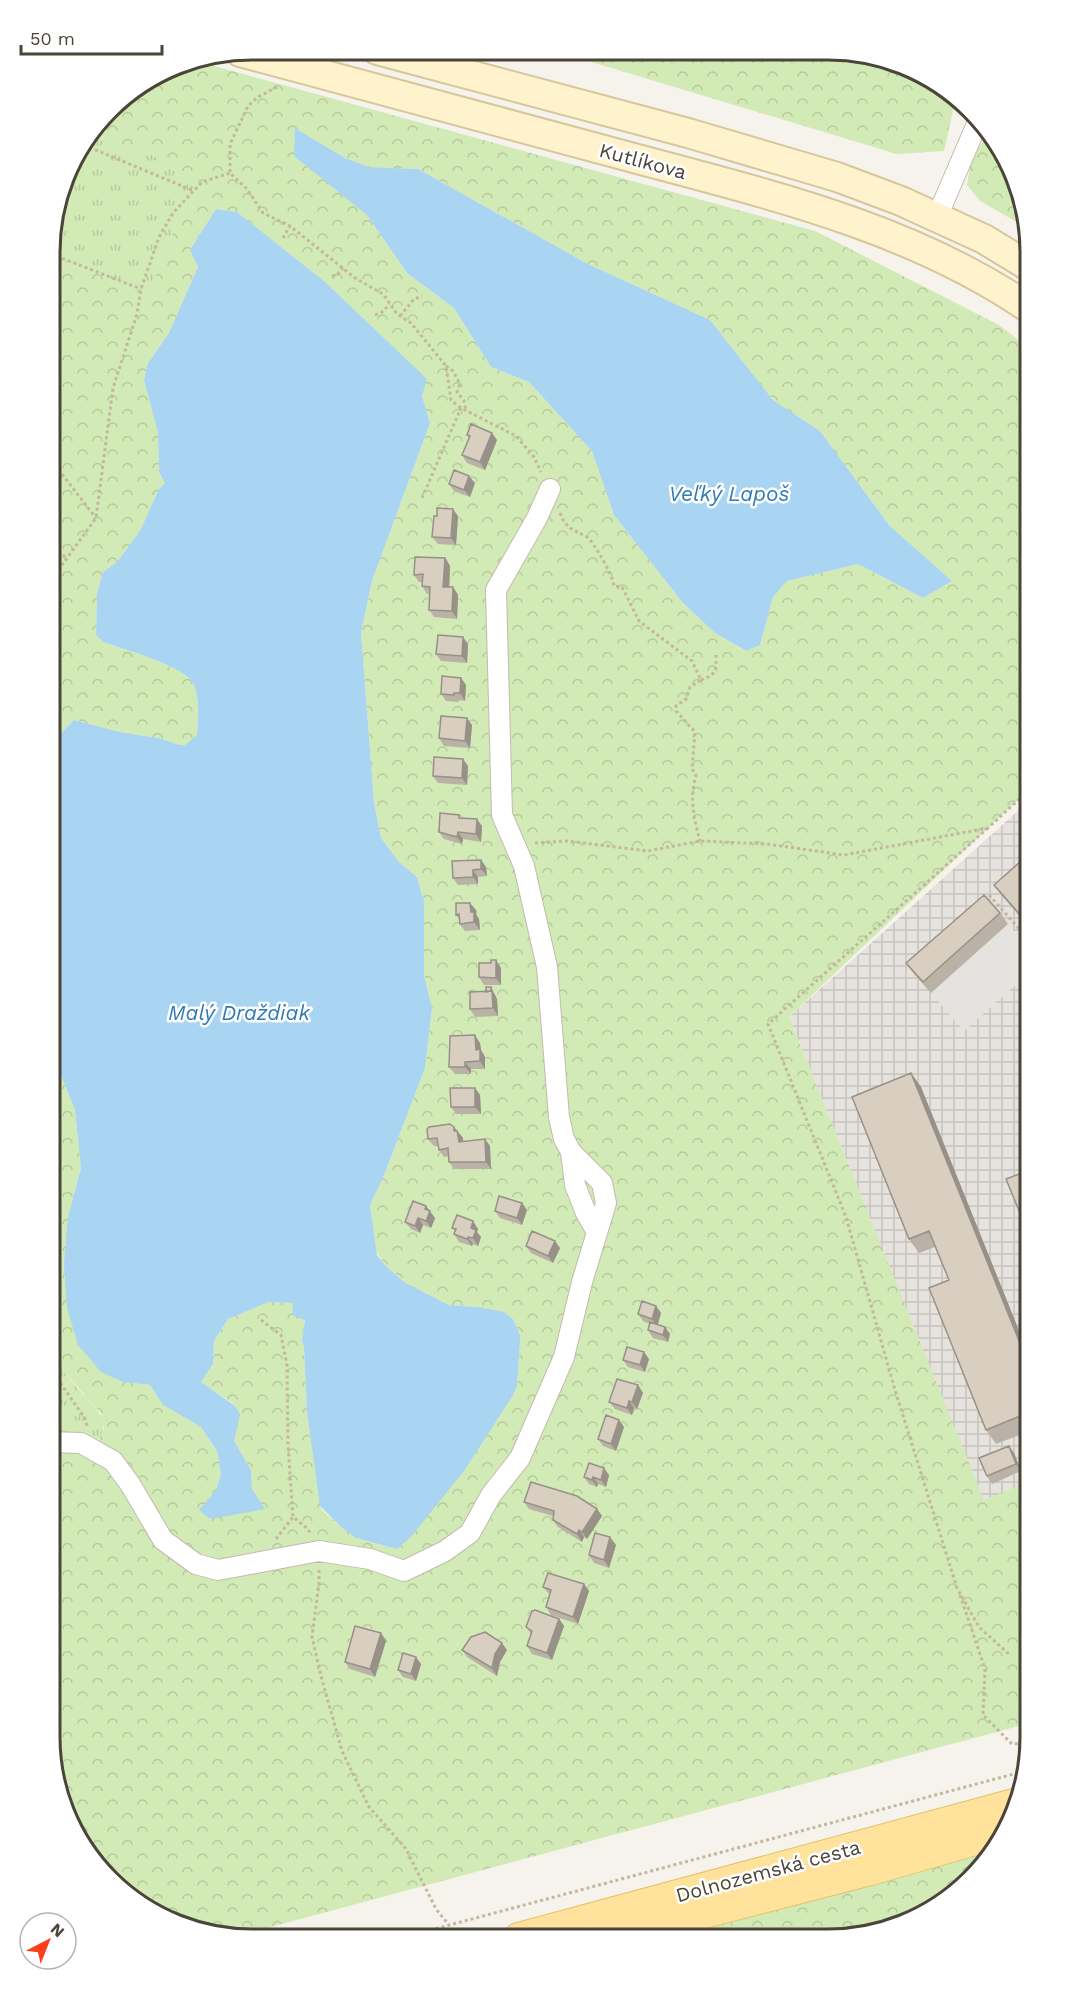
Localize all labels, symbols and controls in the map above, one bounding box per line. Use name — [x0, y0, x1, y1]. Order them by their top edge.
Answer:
scale bar — [21, 18, 162, 56]
text: 50 m — [30, 28, 75, 49]
street label: Kutlíkova — [597, 138, 689, 184]
water label: Veľký Lapoš — [669, 481, 790, 506]
water label: Malý Draždiak — [168, 1000, 310, 1025]
street label: Dolnozemská cesta — [673, 1835, 863, 1907]
north arrow — [18, 1911, 78, 1971]
text: N — [47, 1919, 68, 1941]

